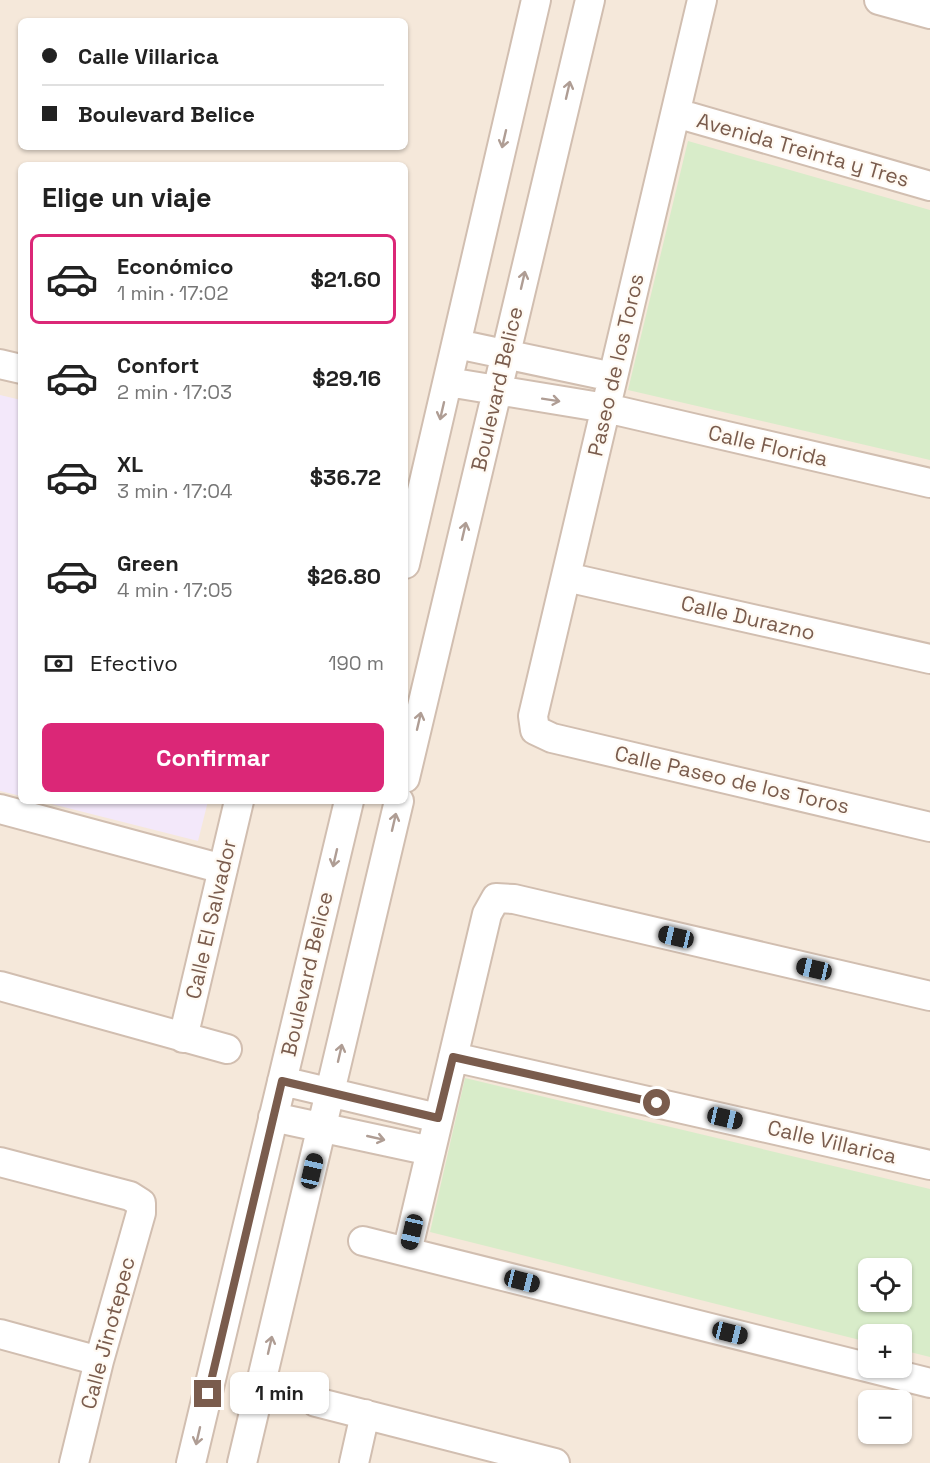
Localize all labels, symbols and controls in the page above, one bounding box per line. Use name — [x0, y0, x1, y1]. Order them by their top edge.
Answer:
text: Calle Villarica — [78, 42, 219, 70]
one-way arrow — [563, 81, 575, 100]
text: Boulevard Belice — [78, 100, 255, 128]
street label: Avenida Treinta y Tres — [694, 106, 912, 193]
one-way arrow — [498, 129, 510, 148]
text: Elige un viaje — [42, 180, 212, 215]
icon: car — [45, 252, 99, 306]
text: Económico — [117, 252, 234, 280]
text: $21.60 — [310, 265, 381, 293]
one-way arrow — [518, 271, 530, 290]
street label: Paseo de los Toros — [581, 271, 650, 459]
text: 1 min · 17:02 — [117, 280, 228, 306]
street label: Boulevard Belice — [464, 304, 529, 474]
icon: car — [45, 351, 99, 405]
text: Confort — [117, 351, 199, 379]
text: $29.16 — [312, 364, 381, 392]
text: 2 min · 17:03 — [117, 379, 232, 405]
one-way arrow — [541, 394, 561, 405]
one-way arrow — [435, 401, 447, 420]
street label: Calle Florida — [706, 419, 830, 472]
icon: car — [45, 450, 99, 504]
text: XL — [117, 450, 143, 478]
text: $36.72 — [310, 463, 381, 491]
text: 3 min · 17:04 — [117, 478, 233, 504]
one-way arrow — [458, 522, 470, 541]
icon: car — [45, 549, 99, 603]
text: Green — [117, 549, 179, 577]
text: $26.80 — [307, 562, 381, 590]
text: 4 min · 17:05 — [117, 577, 233, 603]
street label: Calle Durazno — [678, 589, 818, 646]
icon: cash — [42, 647, 75, 680]
text: Efectivo — [90, 649, 178, 677]
text: 190 m — [328, 650, 384, 676]
one-way arrow — [413, 711, 425, 730]
button: Confirmar — [42, 723, 384, 792]
street label: Calle Paseo de los Toros — [612, 739, 852, 820]
one-way arrow — [389, 813, 401, 832]
street label: Calle El Salvador — [179, 836, 242, 1001]
one-way arrow — [329, 848, 341, 867]
street label: Boulevard Belice — [274, 889, 339, 1059]
car — [656, 924, 696, 950]
car — [794, 956, 834, 982]
one-way arrow — [334, 1044, 346, 1063]
route start — [643, 1089, 670, 1116]
car — [705, 1105, 745, 1131]
street label: Calle Villarica — [765, 1114, 899, 1169]
one-way arrow — [367, 1133, 386, 1145]
car — [299, 1151, 325, 1191]
car — [399, 1212, 425, 1252]
street label: Calle Jinotepec — [74, 1254, 141, 1412]
map controls — [858, 1258, 912, 1444]
button: locate — [858, 1258, 912, 1312]
car — [502, 1268, 542, 1294]
car — [710, 1320, 750, 1346]
button: + — [858, 1324, 912, 1378]
one-way arrow — [265, 1336, 277, 1355]
callout: 1 min — [229, 1373, 328, 1415]
route end — [194, 1380, 221, 1407]
text: 1 min — [255, 1380, 304, 1406]
button: − — [858, 1390, 912, 1444]
one-way arrow — [191, 1426, 203, 1445]

